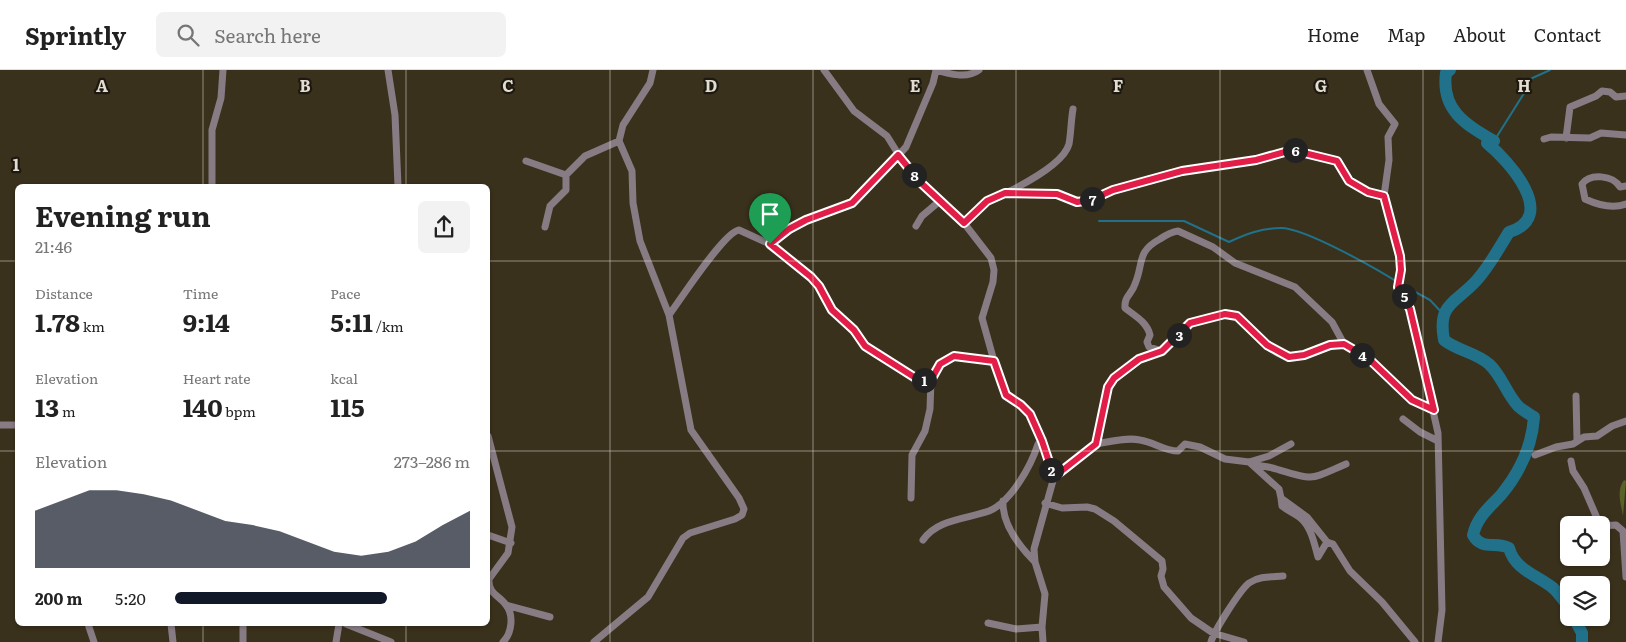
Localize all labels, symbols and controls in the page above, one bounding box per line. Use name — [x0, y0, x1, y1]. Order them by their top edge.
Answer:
search box — [156, 12, 506, 57]
text: Sprintly — [25, 17, 126, 52]
icon: search — [174, 21, 202, 49]
text: Search here — [214, 21, 321, 49]
text: Home — [1307, 21, 1359, 48]
text: Map — [1387, 21, 1425, 48]
text: About — [1453, 21, 1506, 48]
text: Contact — [1534, 21, 1601, 48]
text: A — [96, 73, 108, 97]
text: B — [299, 73, 311, 97]
text: C — [502, 73, 514, 97]
text: D — [705, 73, 717, 97]
text: E — [910, 73, 921, 97]
text: F — [1113, 73, 1123, 97]
text: G — [1315, 73, 1327, 97]
text: H — [1517, 73, 1531, 97]
pin: 6 — [1282, 138, 1308, 162]
text: 6 — [1291, 140, 1300, 160]
text: 1 — [13, 152, 20, 176]
pin: 8 — [902, 162, 926, 188]
text: 8 — [910, 165, 919, 185]
pin: 7 — [1080, 186, 1104, 212]
text: 7 — [1089, 189, 1096, 209]
pin — [749, 193, 791, 244]
text: Evening run — [35, 194, 211, 236]
icon: arrive — [756, 200, 784, 228]
button: share — [418, 201, 470, 253]
text: 21:46 — [35, 234, 72, 258]
text: Distance — [35, 283, 93, 303]
text: Time — [183, 283, 218, 303]
text: Pace — [330, 283, 360, 303]
pin: 5 — [1392, 284, 1416, 308]
text: 5 — [1401, 286, 1408, 306]
text: 1.78 — [35, 303, 80, 340]
text: 9:14 — [183, 303, 230, 340]
text: 5:11 — [330, 303, 373, 340]
text: km — [80, 316, 105, 336]
text: /km — [373, 316, 404, 336]
pin: 3 — [1166, 322, 1192, 348]
text: 3 — [1176, 325, 1183, 345]
pin: 4 — [1350, 342, 1374, 368]
text: 4 — [1358, 345, 1367, 365]
text: Elevation — [35, 368, 98, 388]
text: Heart rate — [183, 368, 251, 388]
text: kcal — [330, 368, 358, 388]
pin: 1 — [912, 368, 936, 392]
text: 1 — [922, 370, 927, 390]
text: 13 — [35, 388, 59, 425]
text: 140 — [183, 388, 223, 425]
text: 115 — [330, 388, 365, 425]
text: m — [59, 401, 76, 421]
text: bpm — [223, 401, 256, 421]
text: Elevation — [35, 449, 107, 473]
text: 273–286 m — [394, 449, 470, 473]
pin: 2 — [1038, 458, 1064, 482]
text: 2 — [1048, 460, 1055, 480]
map controls — [1560, 516, 1610, 626]
button: locate — [1560, 516, 1610, 566]
button: layers — [1560, 576, 1610, 626]
text: 200 m — [35, 586, 82, 610]
text: 5:20 — [115, 586, 146, 610]

